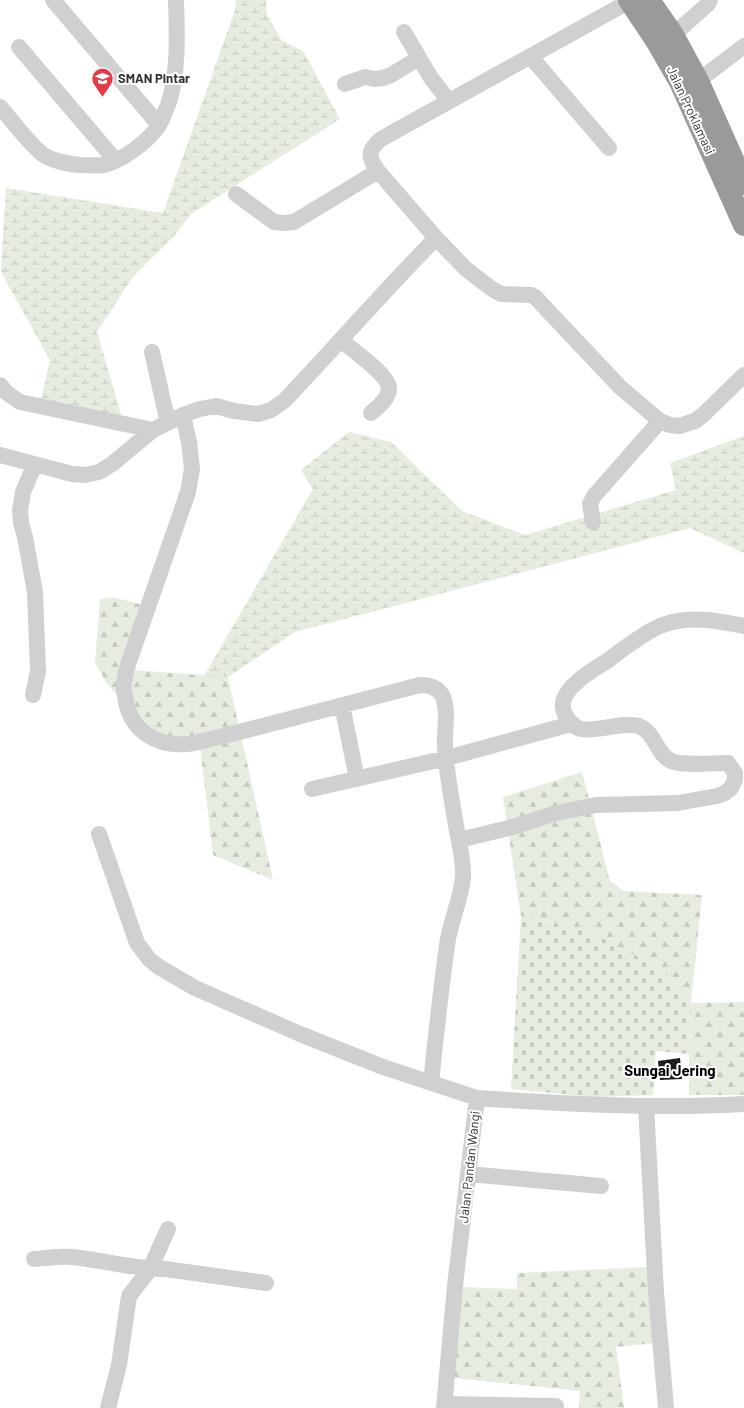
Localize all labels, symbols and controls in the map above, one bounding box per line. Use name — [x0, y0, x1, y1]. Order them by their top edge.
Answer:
street label: Jalan Proklamasi — [663, 63, 719, 157]
school or university icon: SMAN Pintar — [89, 65, 115, 98]
place label: SMAN Pintar — [118, 70, 190, 86]
district label: Sungai Jering — [624, 1061, 716, 1079]
street label: Jalan Pandan Wangi — [455, 1110, 483, 1224]

